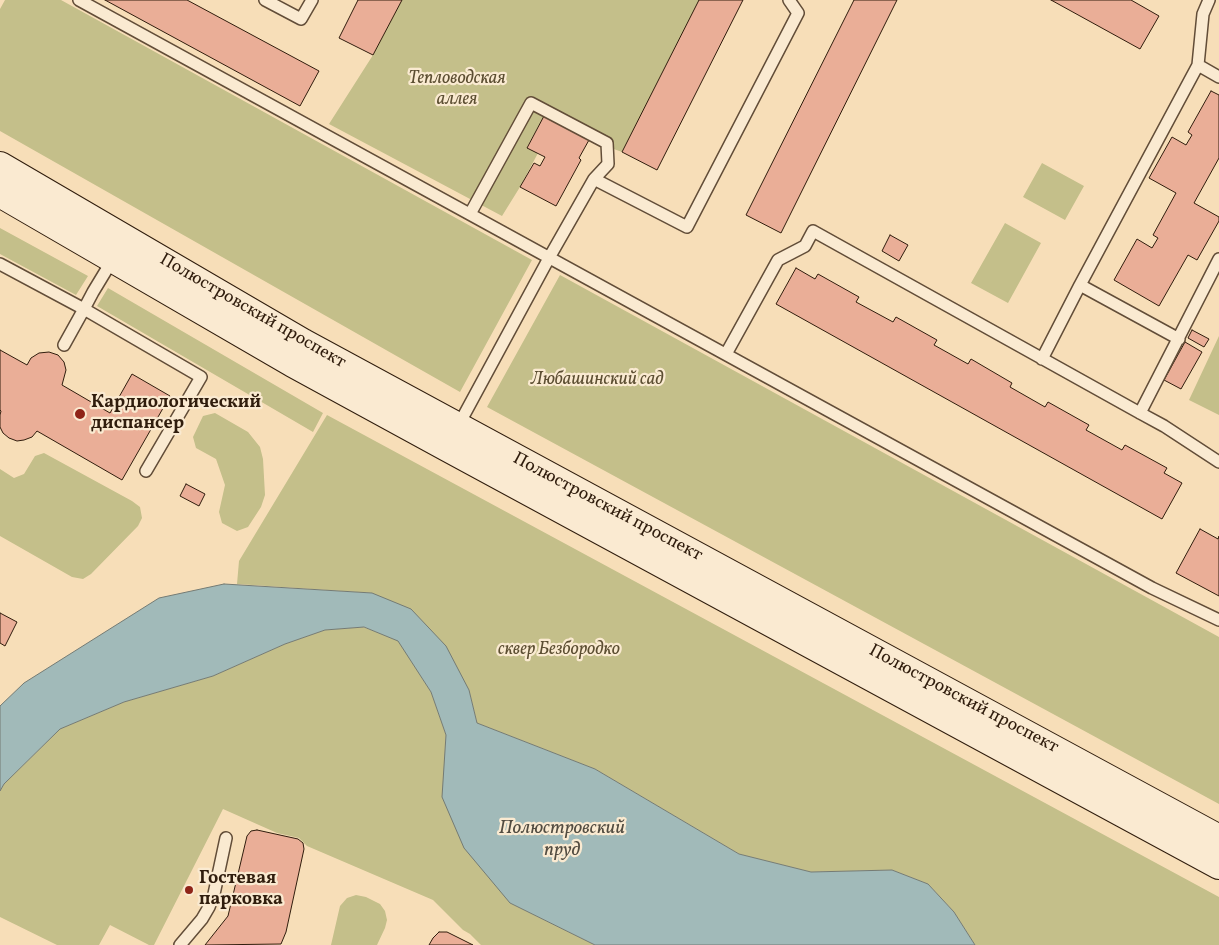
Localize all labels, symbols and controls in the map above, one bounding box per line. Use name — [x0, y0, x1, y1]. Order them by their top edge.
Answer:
park label: Тепловодская аллея — [409, 69, 505, 112]
street label: Полюстровский проспект — [155, 250, 349, 374]
park label: Любашинский сад — [531, 370, 663, 392]
place label: Кардиологический диспансер — [91, 393, 261, 436]
marker: Кардиологический диспансер — [73, 407, 87, 421]
street label: Полюстровский проспект — [508, 449, 706, 567]
park label: сквер Безбородко — [498, 640, 620, 662]
street label: Полюстровский проспект — [864, 641, 1062, 759]
water label: Полюстровский пруд — [499, 819, 625, 863]
place label: Гостевая парковка — [199, 869, 283, 912]
marker: Гостевая парковка — [183, 884, 195, 896]

